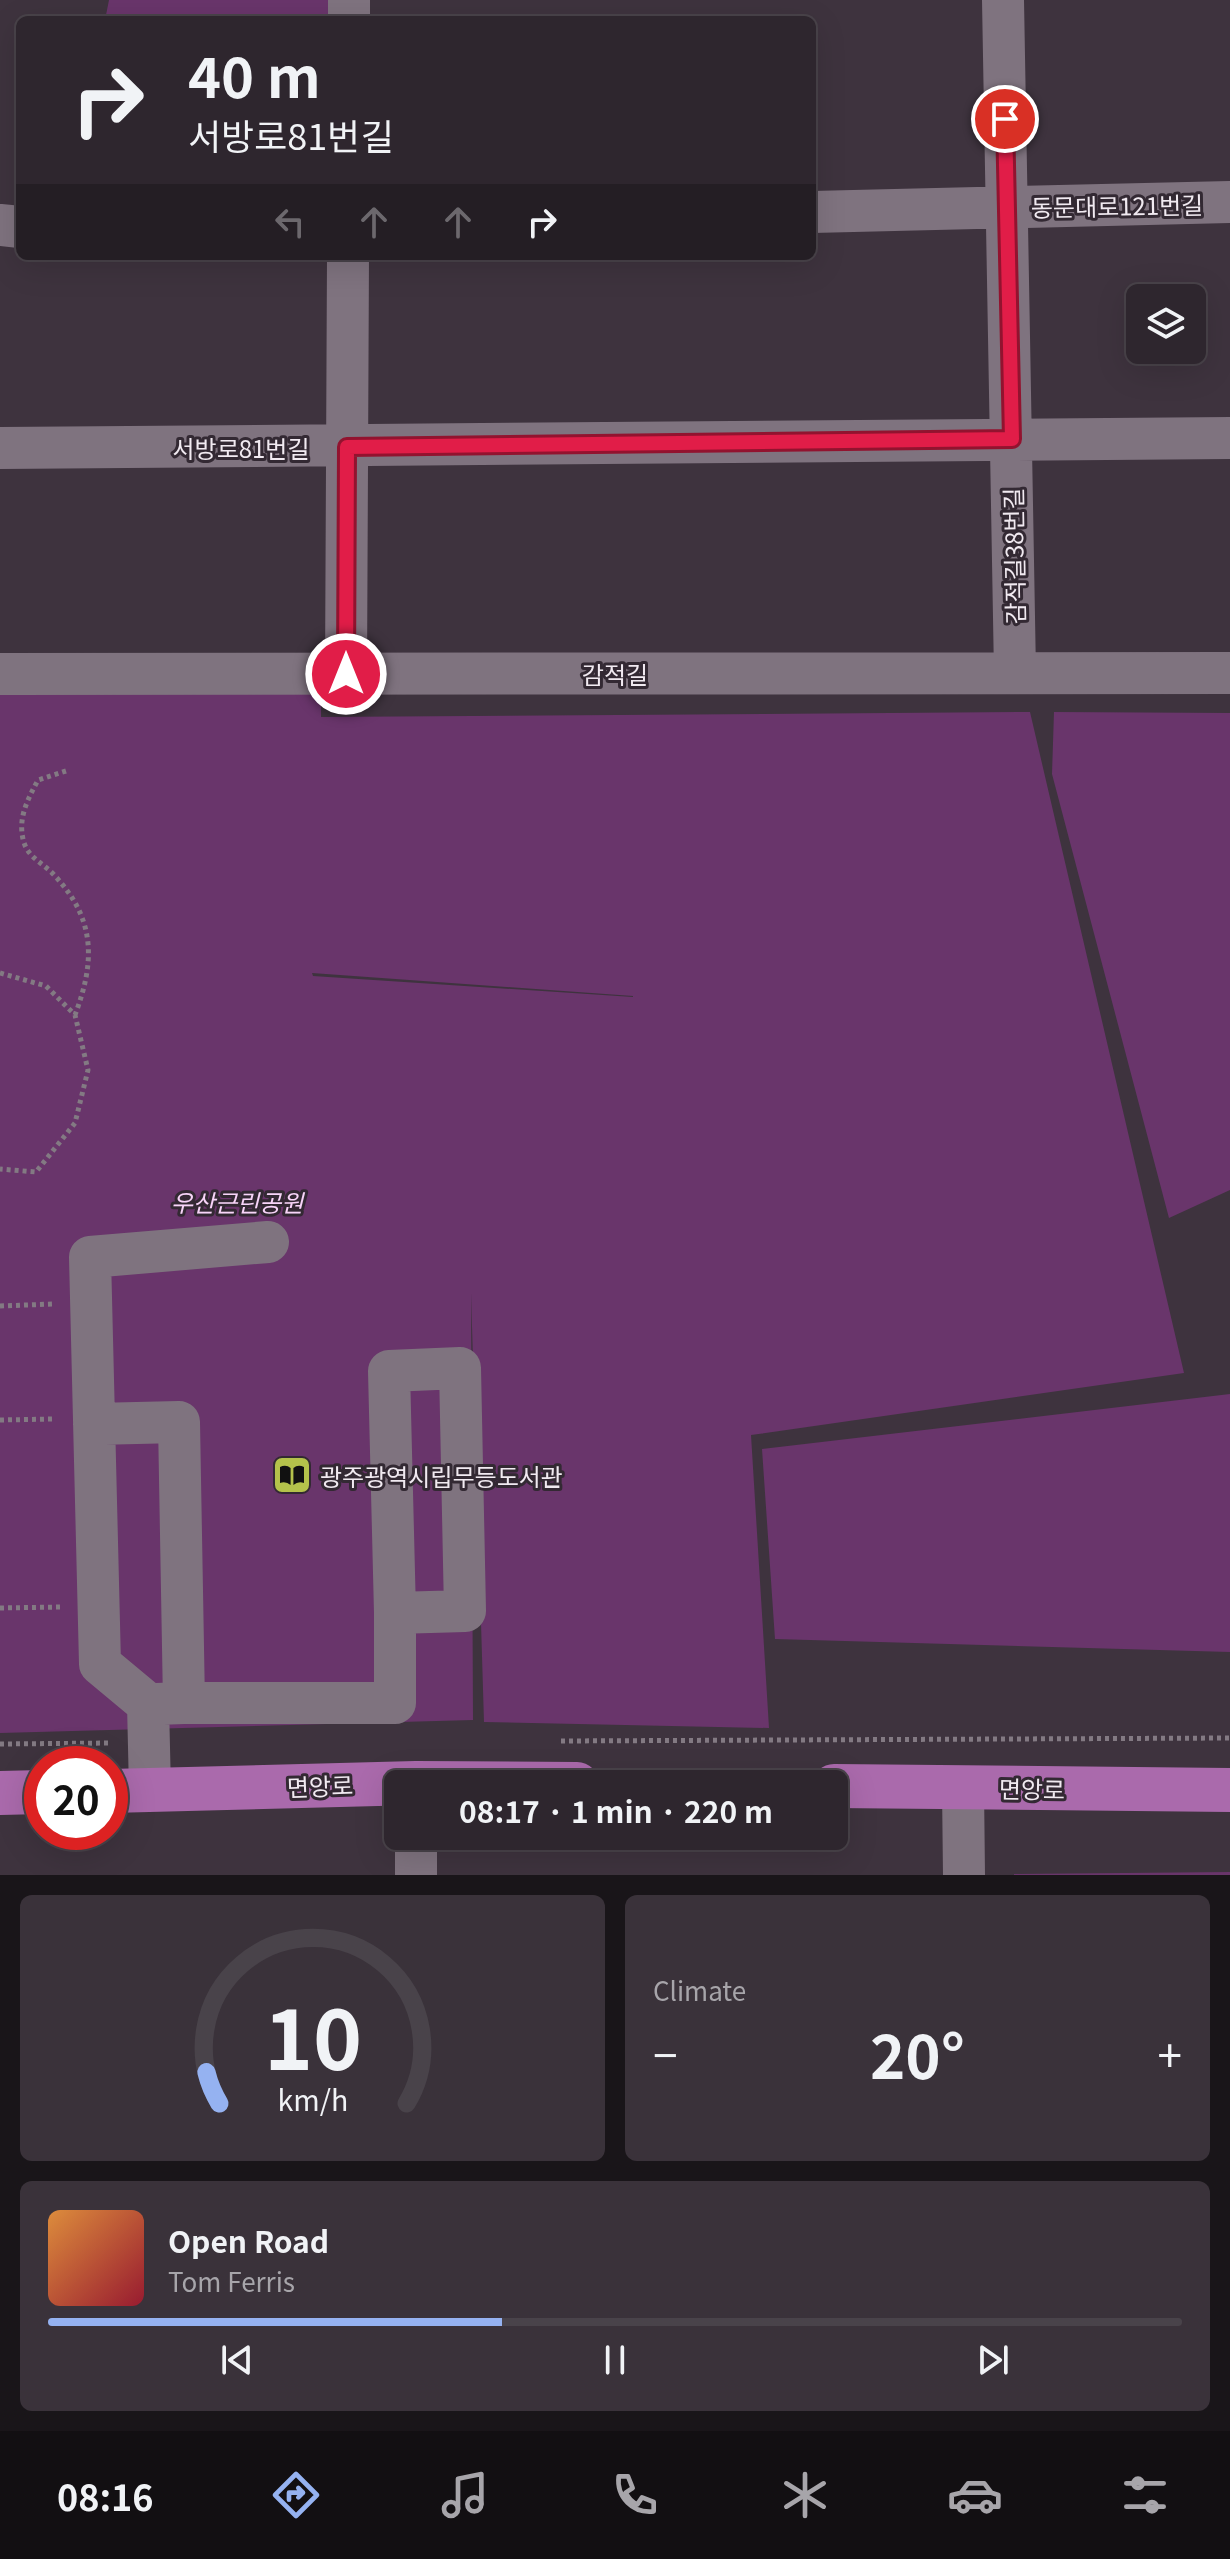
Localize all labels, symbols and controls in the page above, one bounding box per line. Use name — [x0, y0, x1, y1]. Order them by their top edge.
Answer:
text: 40 m — [188, 33, 321, 114]
icon: right — [56, 48, 160, 152]
pin — [971, 85, 1039, 153]
icon: arrive — [983, 97, 1027, 141]
text: 서방로81번길 — [188, 108, 394, 160]
street label: 동문대로121번길 — [1030, 186, 1204, 224]
icon: left — [268, 200, 312, 244]
icon: ahead — [352, 200, 396, 244]
icon: ahead — [436, 200, 480, 244]
icon: right — [520, 200, 564, 244]
map controls — [1126, 284, 1206, 364]
button: layers — [1126, 284, 1206, 364]
street label: 서방로81번길 — [172, 430, 310, 465]
street label: 감적길38번길 — [994, 487, 1032, 625]
position arrow — [304, 632, 388, 716]
street label: 감적길 — [582, 656, 648, 691]
park label: 우산근린공원 — [171, 1184, 305, 1219]
library icon: 광주광역시립무등도서관 — [271, 1454, 313, 1496]
place label: 광주광역시립무등도서관 — [320, 1458, 563, 1493]
speed limit sign: 20 — [24, 1746, 128, 1850]
street label: 면앙로 — [286, 1766, 354, 1804]
street label: 면앙로 — [999, 1770, 1065, 1806]
text: 08:17 · 1 min · 220 m — [459, 1788, 773, 1832]
text: Climate — [653, 1971, 746, 2008]
text: 10 — [263, 1973, 362, 2094]
text: 20° — [870, 2009, 965, 2096]
text: − — [653, 2021, 677, 2085]
text: + — [1158, 2021, 1182, 2085]
text: km/h — [277, 2078, 348, 2119]
text: Open Road — [168, 2218, 329, 2262]
text: Tom Ferris — [168, 2262, 295, 2299]
icon: previous — [215, 2338, 259, 2382]
icon: pause — [593, 2338, 637, 2382]
icon: next — [971, 2338, 1015, 2382]
icon: directions — [268, 2467, 324, 2523]
icon: music — [437, 2467, 493, 2523]
icon: phone — [607, 2467, 663, 2523]
icon: climate — [777, 2467, 833, 2523]
icon: car — [947, 2467, 1003, 2523]
icon: filters — [1117, 2467, 1173, 2523]
text: 08:16 — [57, 2469, 154, 2521]

